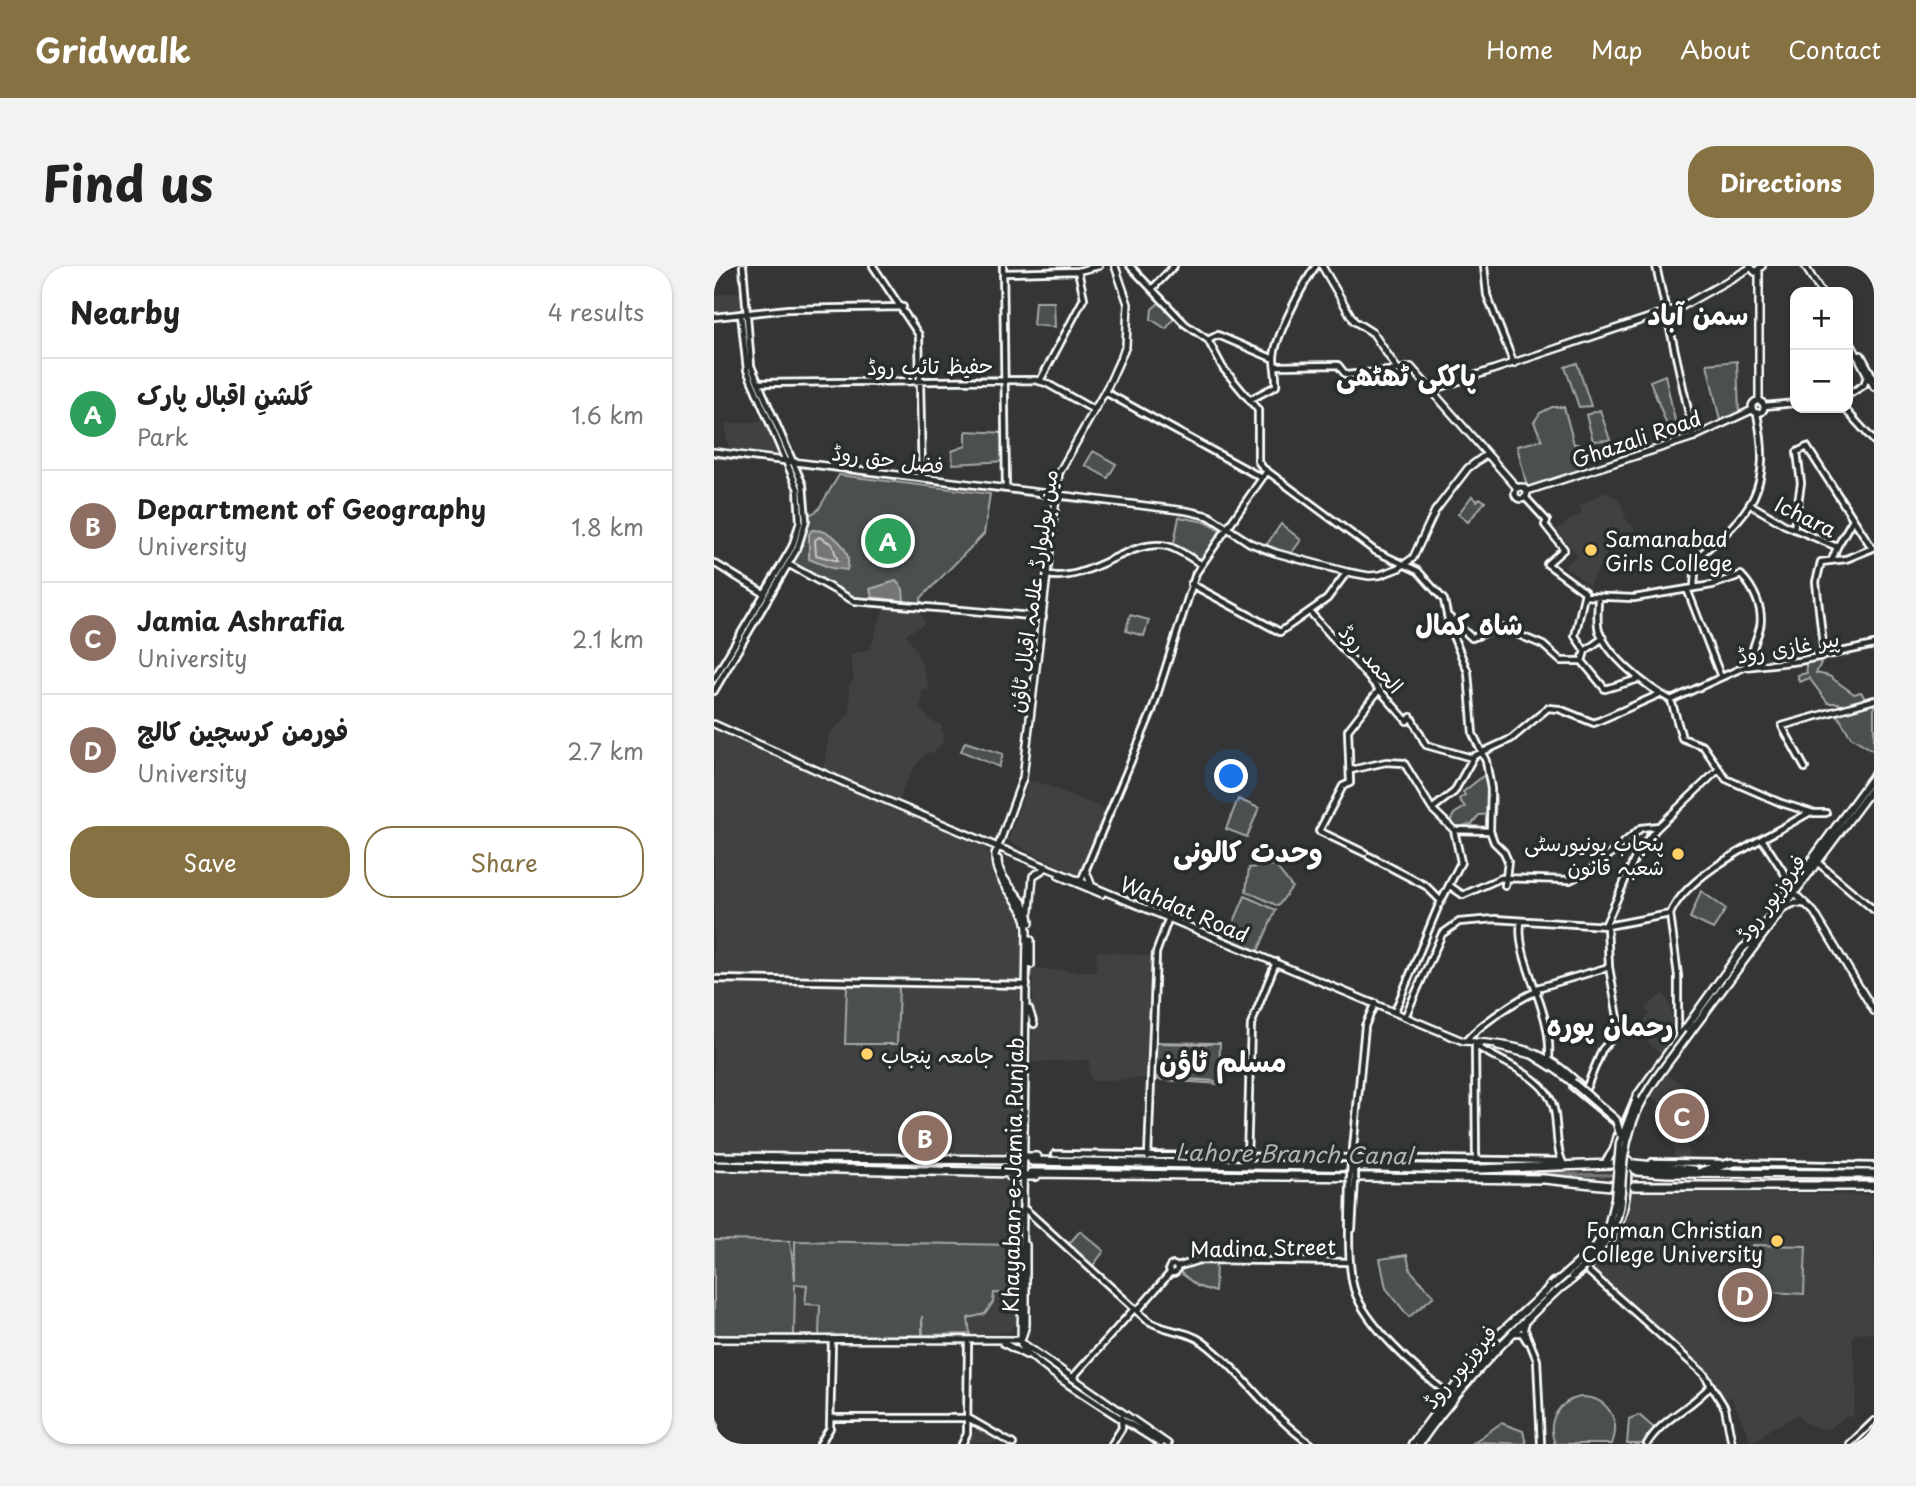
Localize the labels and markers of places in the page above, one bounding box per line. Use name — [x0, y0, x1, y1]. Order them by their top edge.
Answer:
pin: A — [865, 515, 911, 567]
place label: Samanabad Girls College — [1605, 522, 1733, 578]
marker: Samanabad Girls College — [1583, 542, 1599, 558]
place label: پنجاب یونیورسٹی شعبہ قانون — [1524, 826, 1664, 882]
marker: پنجاب یونیورسٹی شعبہ قانون — [1670, 846, 1686, 862]
place label: جامعہ پنجاب — [881, 1038, 994, 1070]
marker: جامعہ پنجاب — [859, 1046, 875, 1062]
pin: C — [1659, 1090, 1705, 1142]
pin: B — [902, 1112, 948, 1164]
place label: Forman Christian College University — [1581, 1213, 1763, 1269]
marker: Forman Christian College University — [1769, 1233, 1785, 1249]
pin: D — [1722, 1269, 1768, 1321]

